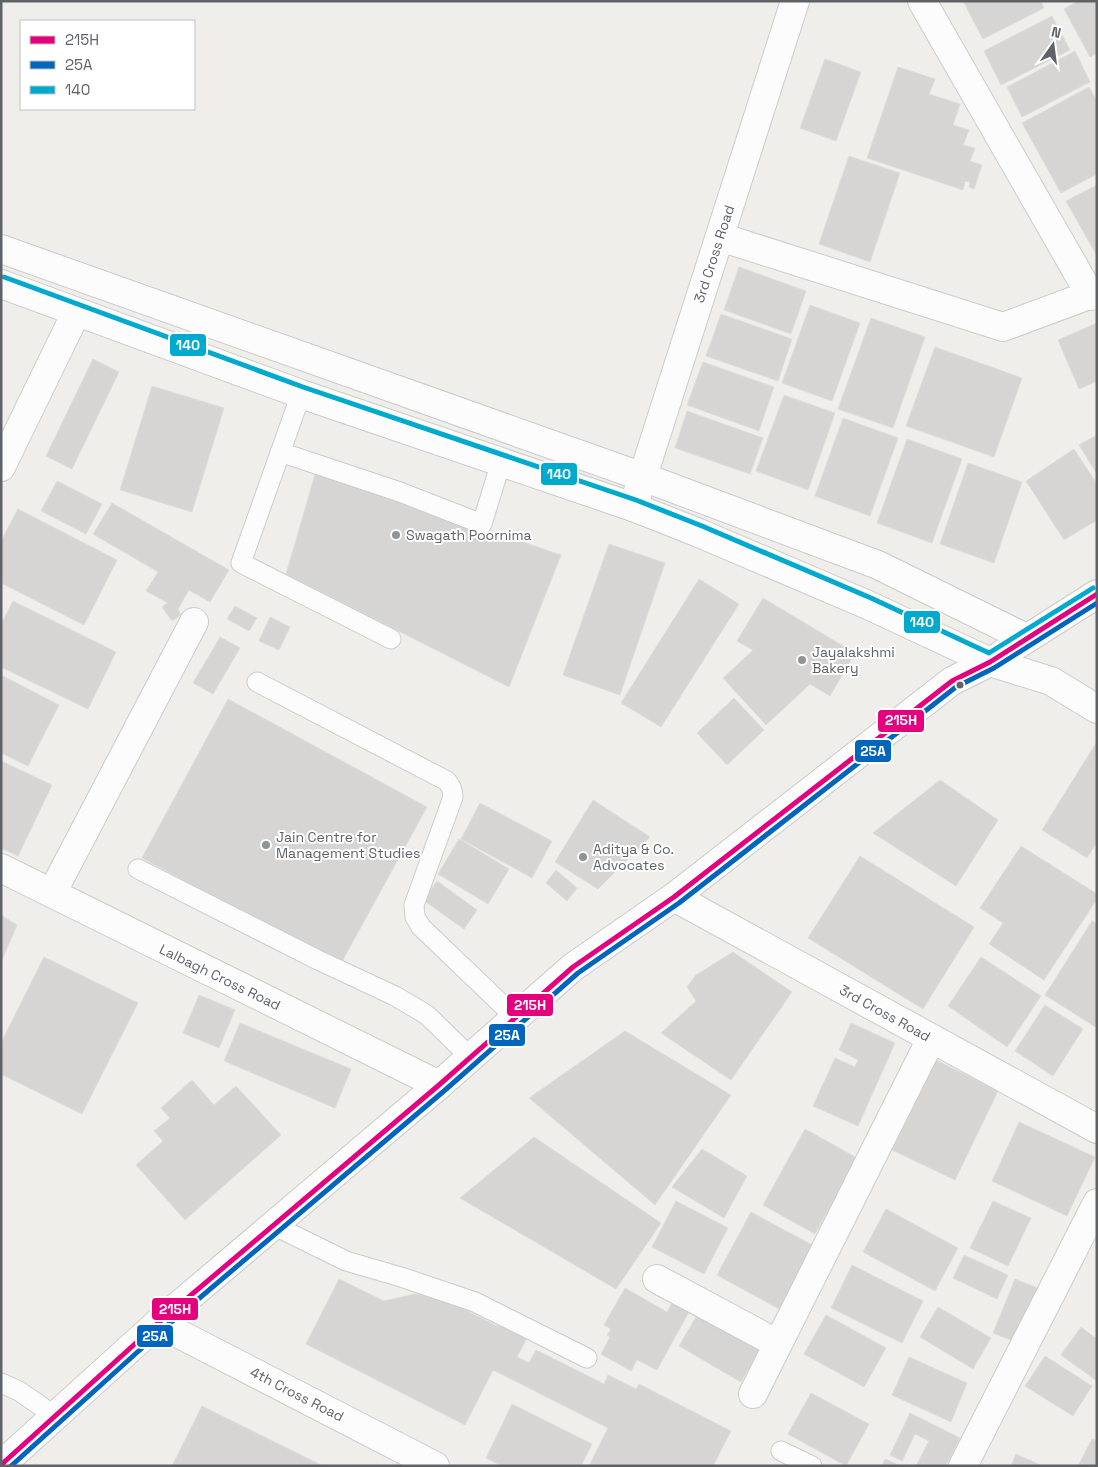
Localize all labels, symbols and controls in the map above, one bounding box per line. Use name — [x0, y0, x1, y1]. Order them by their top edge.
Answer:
legend — [20, 20, 195, 110]
north arrow — [1028, 20, 1078, 70]
text: N — [1049, 23, 1063, 42]
text: 215H — [65, 30, 99, 49]
text: 25A — [65, 55, 93, 74]
text: 140 — [65, 80, 90, 99]
street label: 3rd Cross Road — [690, 203, 738, 305]
line badge: 140 — [169, 333, 207, 357]
text: 140 — [176, 336, 200, 354]
line badge: 140 — [540, 462, 578, 486]
text: 140 — [547, 465, 571, 483]
place label: Swagath Poornima — [406, 526, 532, 544]
marker: Swagath Poornima — [390, 529, 402, 541]
line badge: 140 — [903, 610, 941, 634]
text: 140 — [910, 613, 934, 631]
place label: Jayalakshmi Bakery — [812, 643, 895, 677]
marker: Jayalakshmi Bakery — [796, 654, 808, 666]
unlabelled marker — [955, 680, 965, 690]
line badge: 215H — [877, 709, 925, 733]
text: 215H — [885, 711, 917, 729]
line badge: 25A — [854, 739, 892, 763]
text: 25A — [860, 742, 886, 760]
place label: Jain Centre for Management Studies — [276, 828, 420, 862]
marker: Jain Centre for Management Studies — [260, 839, 272, 851]
place label: Aditya & Co. Advocates — [593, 840, 674, 874]
marker: Aditya & Co. Advocates — [577, 851, 589, 863]
street label: Lalbagh Cross Road — [156, 940, 284, 1014]
street label: 3rd Cross Road — [836, 981, 934, 1045]
line badge: 215H — [506, 993, 554, 1017]
text: 215H — [514, 996, 546, 1014]
line badge: 25A — [488, 1023, 526, 1047]
text: 25A — [494, 1026, 520, 1044]
line badge: 215H — [151, 1297, 199, 1321]
text: 215H — [159, 1300, 191, 1318]
line badge: 25A — [136, 1324, 174, 1348]
text: 25A — [142, 1327, 168, 1345]
street label: 4th Cross Road — [247, 1363, 347, 1425]

